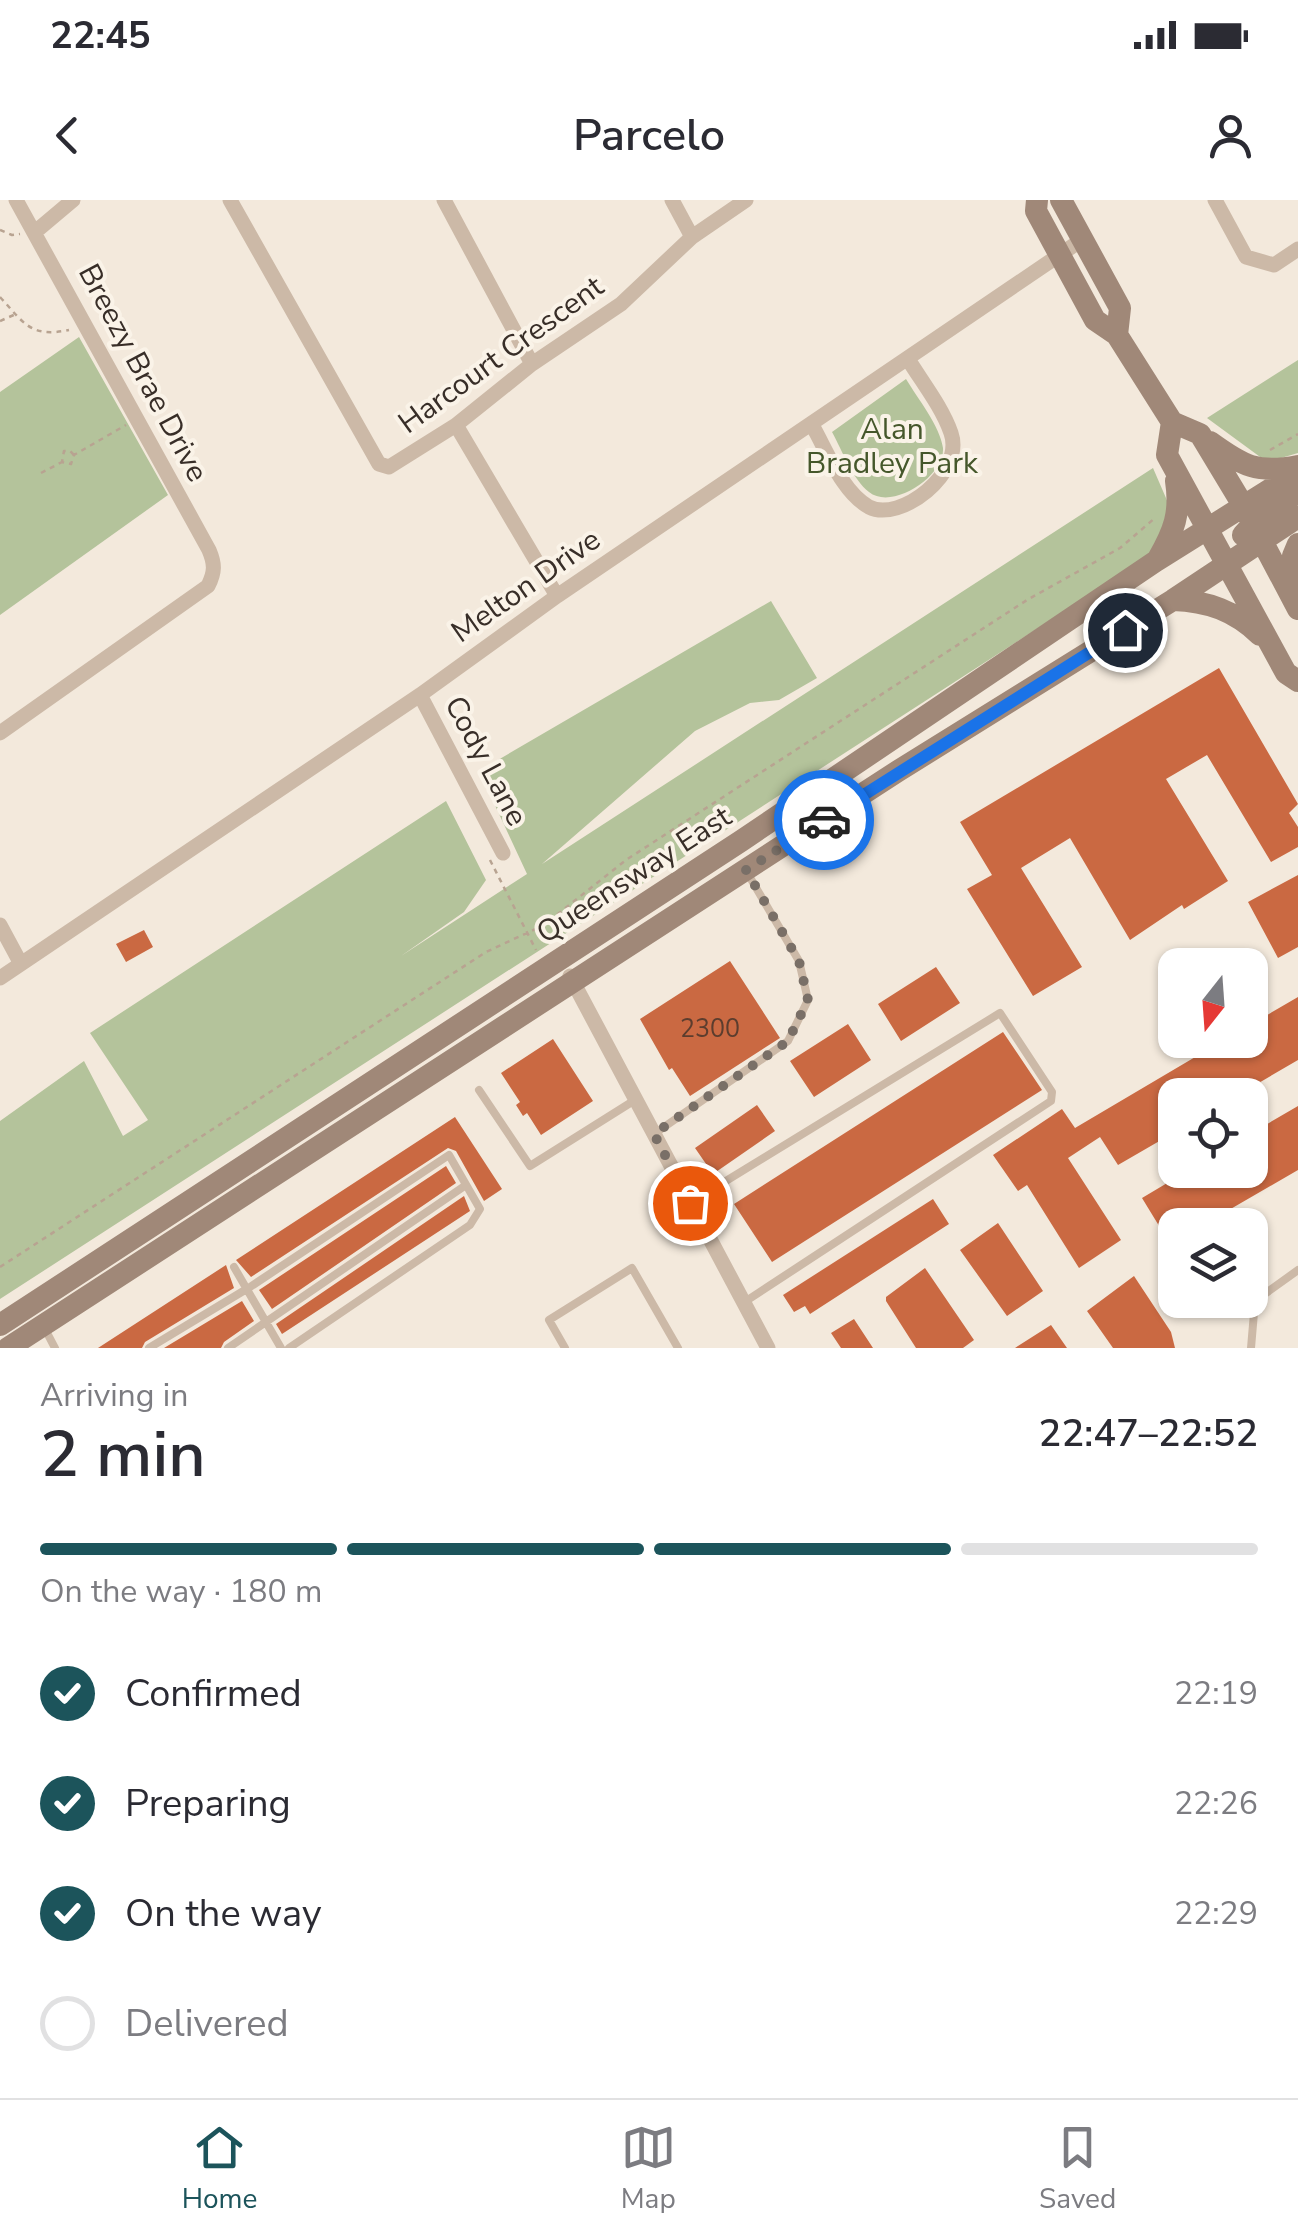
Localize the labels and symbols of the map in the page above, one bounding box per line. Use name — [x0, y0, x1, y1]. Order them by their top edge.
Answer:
street label: Breezy Brae Drive — [68, 257, 218, 489]
street label: Harcourt Crescent — [390, 266, 612, 443]
park label: Alan Bradley Park — [806, 409, 979, 484]
street label: Melton Drive — [443, 520, 609, 652]
pin — [1083, 588, 1168, 673]
street label: Cody Lane — [435, 689, 537, 833]
courier — [774, 770, 874, 870]
street label: Queensway East — [529, 796, 740, 953]
north arrow — [1158, 948, 1268, 1058]
house number: 2300 — [680, 1012, 740, 1046]
pin — [648, 1161, 733, 1246]

